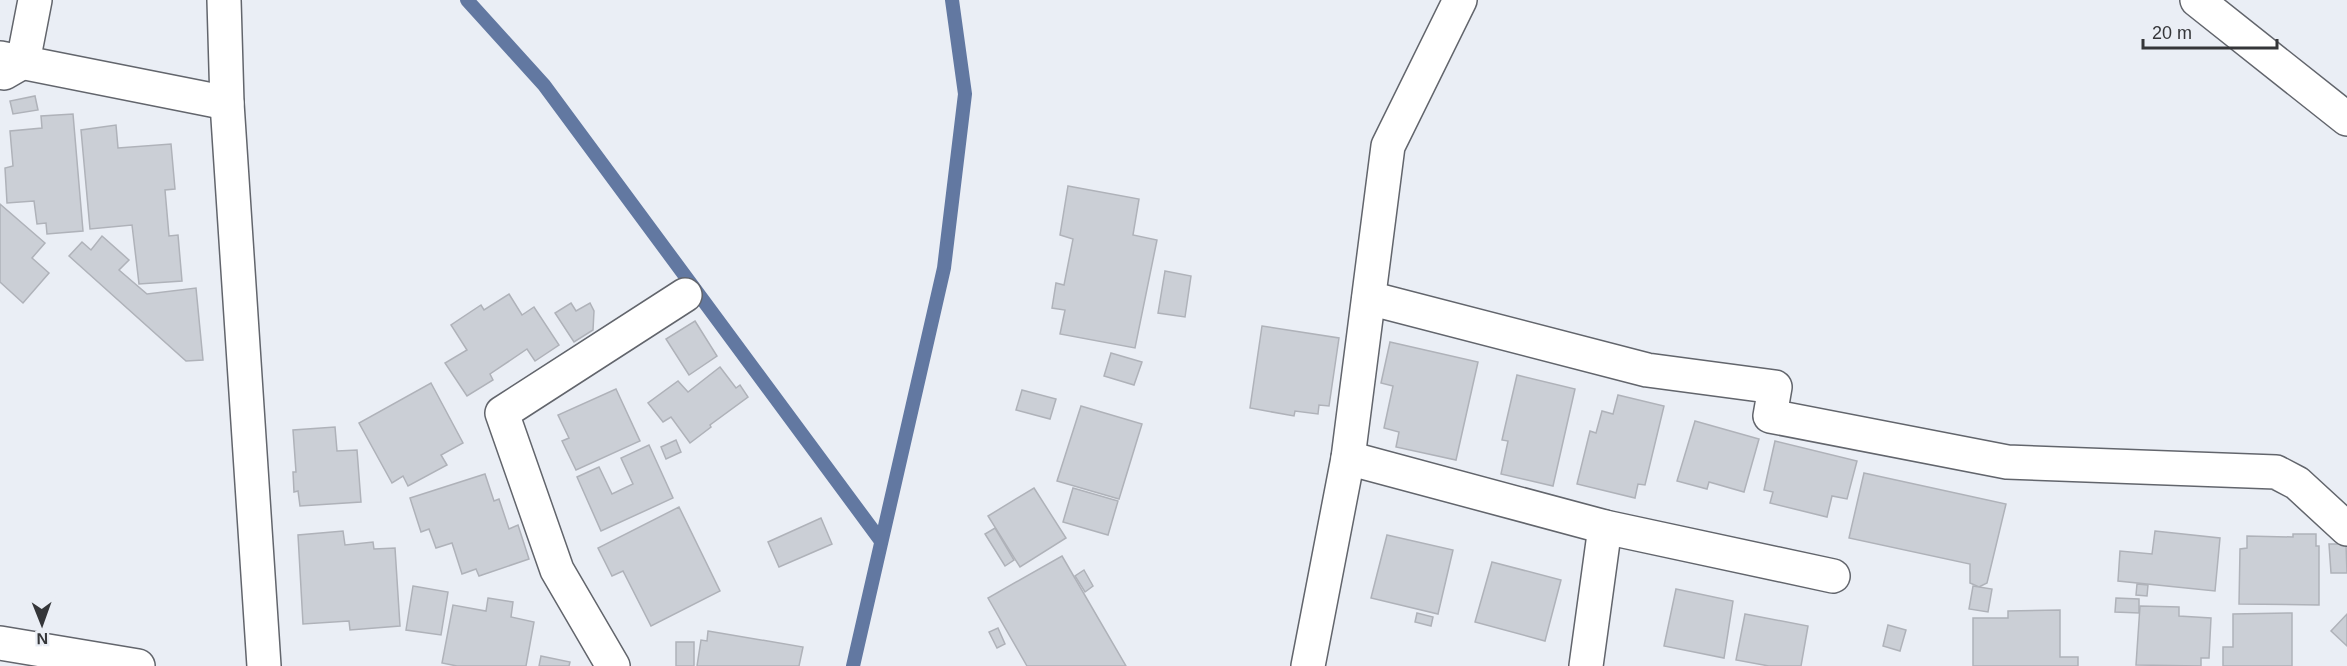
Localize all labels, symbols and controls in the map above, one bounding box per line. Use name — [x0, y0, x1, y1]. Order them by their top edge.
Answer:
scale bar — [2143, 12, 2276, 50]
text: 20 m — [2152, 23, 2192, 43]
north arrow — [12, 594, 72, 654]
text: N — [36, 630, 48, 647]

